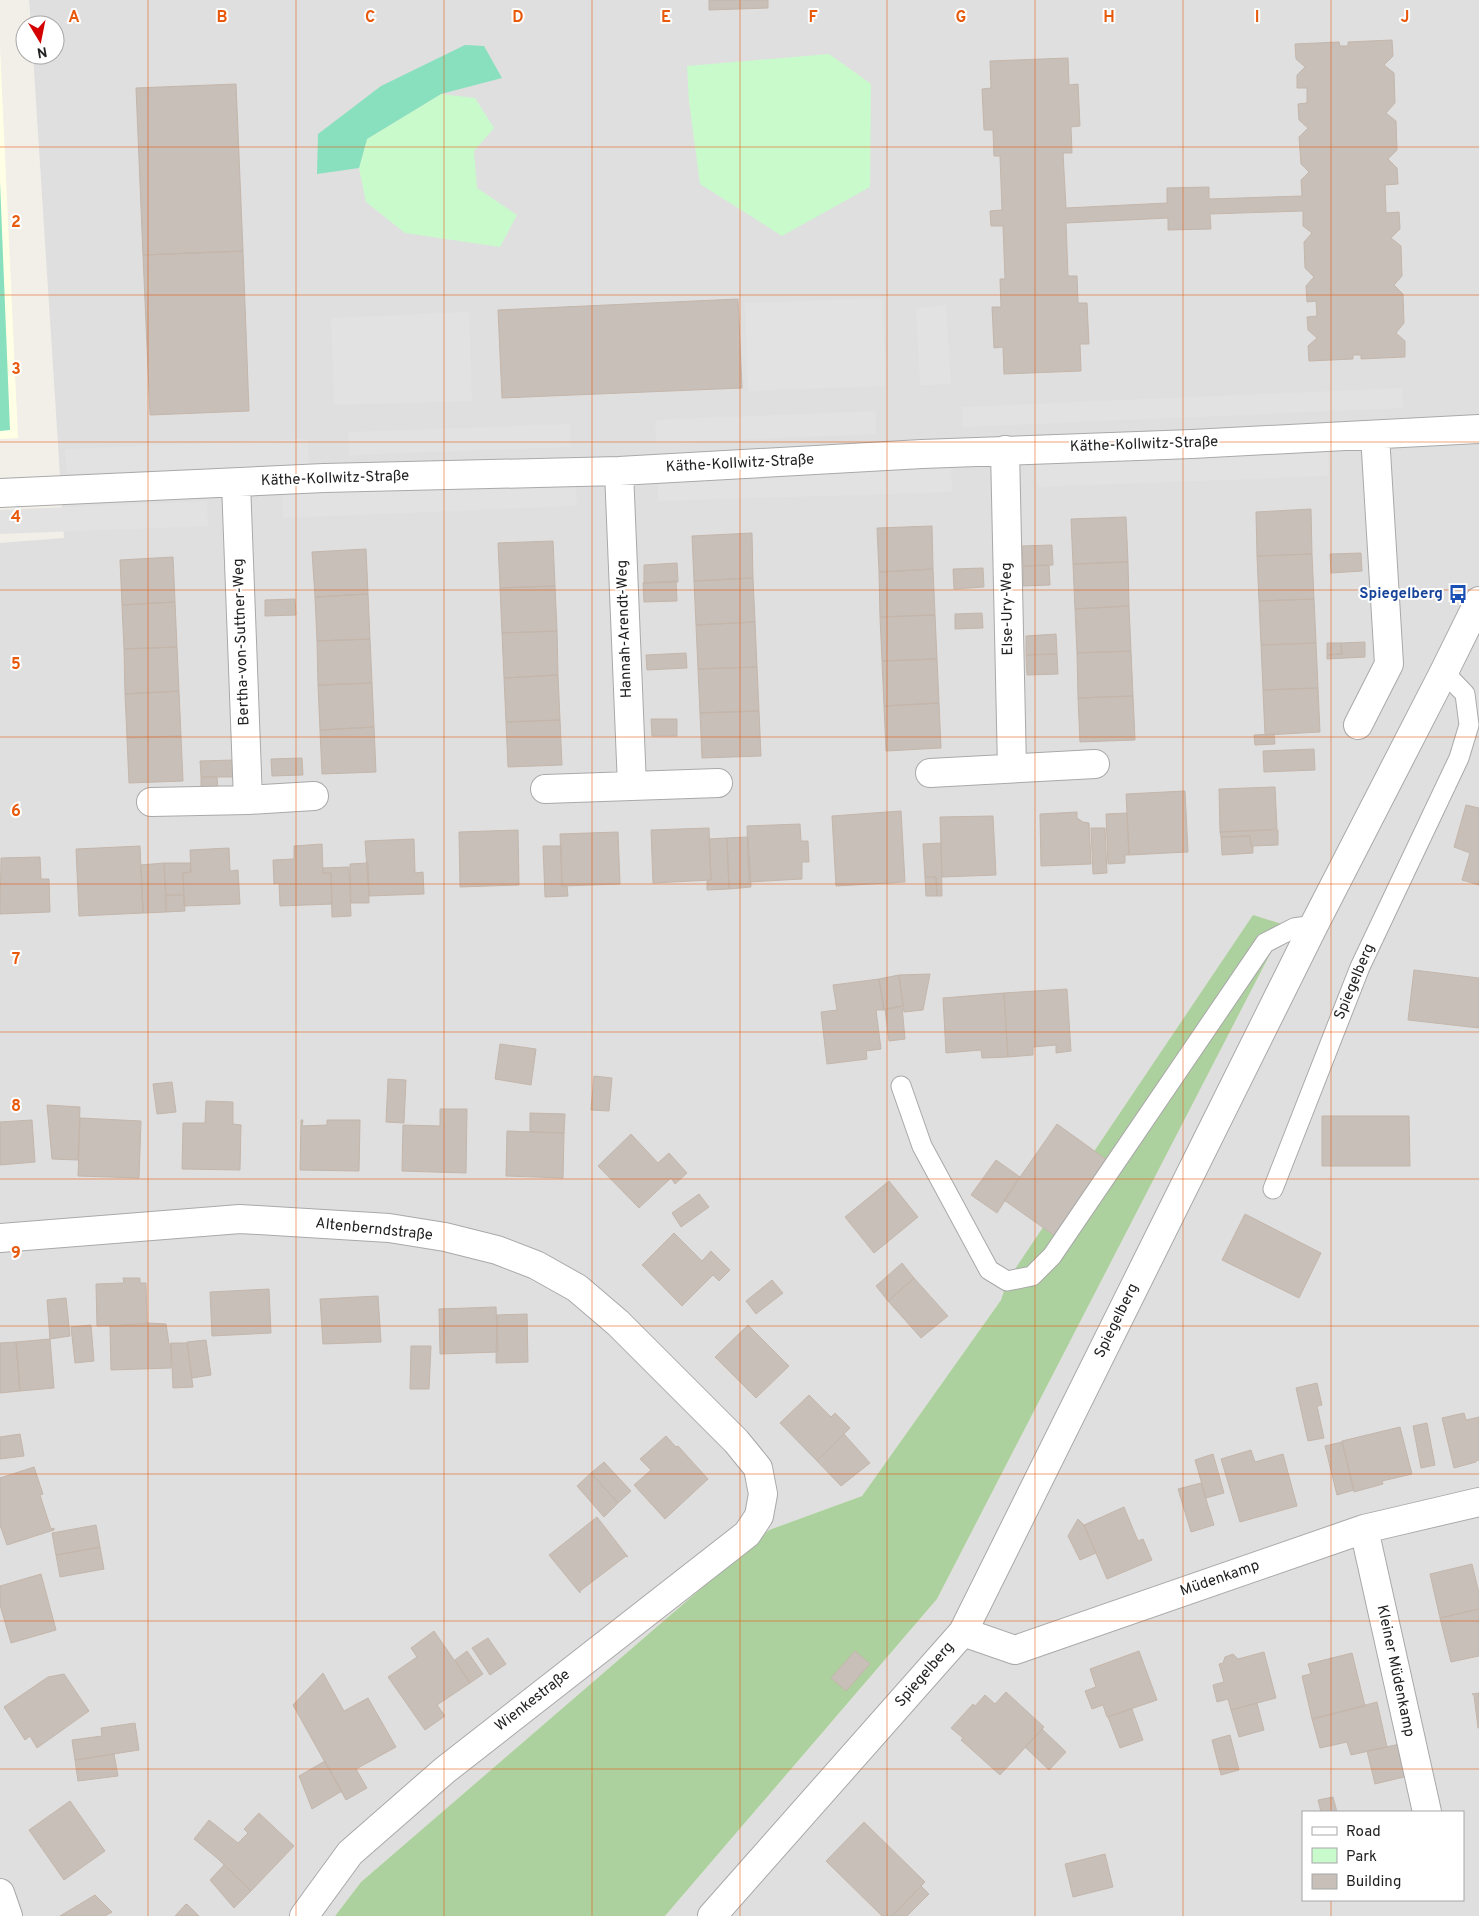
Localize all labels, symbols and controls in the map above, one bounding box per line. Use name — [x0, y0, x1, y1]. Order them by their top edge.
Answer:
text: A — [68, 8, 80, 28]
text: B — [216, 8, 228, 28]
text: C — [365, 8, 375, 28]
text: D — [512, 8, 524, 28]
text: E — [661, 8, 671, 28]
text: F — [808, 8, 818, 28]
text: G — [956, 8, 966, 28]
text: H — [1103, 8, 1115, 28]
text: I — [1255, 8, 1259, 28]
text: J — [1401, 8, 1409, 28]
north arrow — [15, 15, 65, 65]
text: N — [36, 42, 48, 61]
text: 2 — [11, 213, 21, 233]
text: 3 — [11, 360, 21, 380]
street label: Käthe-Kollwitz-Straße — [1070, 433, 1218, 457]
street label: Käthe-Kollwitz-Straße — [665, 451, 815, 477]
street label: Käthe-Kollwitz-Straße — [261, 467, 409, 491]
text: 4 — [11, 508, 21, 528]
street label: Bertha-von-Suttner-Weg — [230, 558, 254, 726]
street label: Hannah-Arendt-Weg — [613, 560, 637, 698]
street label: Else-Ury-Weg — [998, 562, 1018, 656]
bus stop icon: Spiegelberg — [1447, 583, 1469, 605]
place label: Spiegelberg — [1359, 585, 1443, 604]
text: 5 — [11, 655, 21, 675]
text: 6 — [11, 802, 21, 822]
street label: Spiegelberg — [1330, 941, 1380, 1023]
text: 7 — [12, 950, 20, 970]
text: 8 — [11, 1097, 21, 1117]
street label: Altenberndstraße — [314, 1214, 434, 1246]
text: 9 — [11, 1244, 21, 1264]
street label: Spiegelberg — [1091, 1281, 1143, 1361]
street label: Müdenkamp — [1178, 1557, 1262, 1601]
street label: Kleiner Müdenkamp — [1372, 1603, 1418, 1739]
street label: Spiegelberg — [891, 1638, 959, 1712]
street label: Wienkestraße — [492, 1666, 574, 1736]
legend — [1302, 1811, 1464, 1901]
text: Road — [1346, 1823, 1381, 1842]
text: Park — [1346, 1848, 1377, 1867]
text: Building — [1346, 1873, 1401, 1892]

